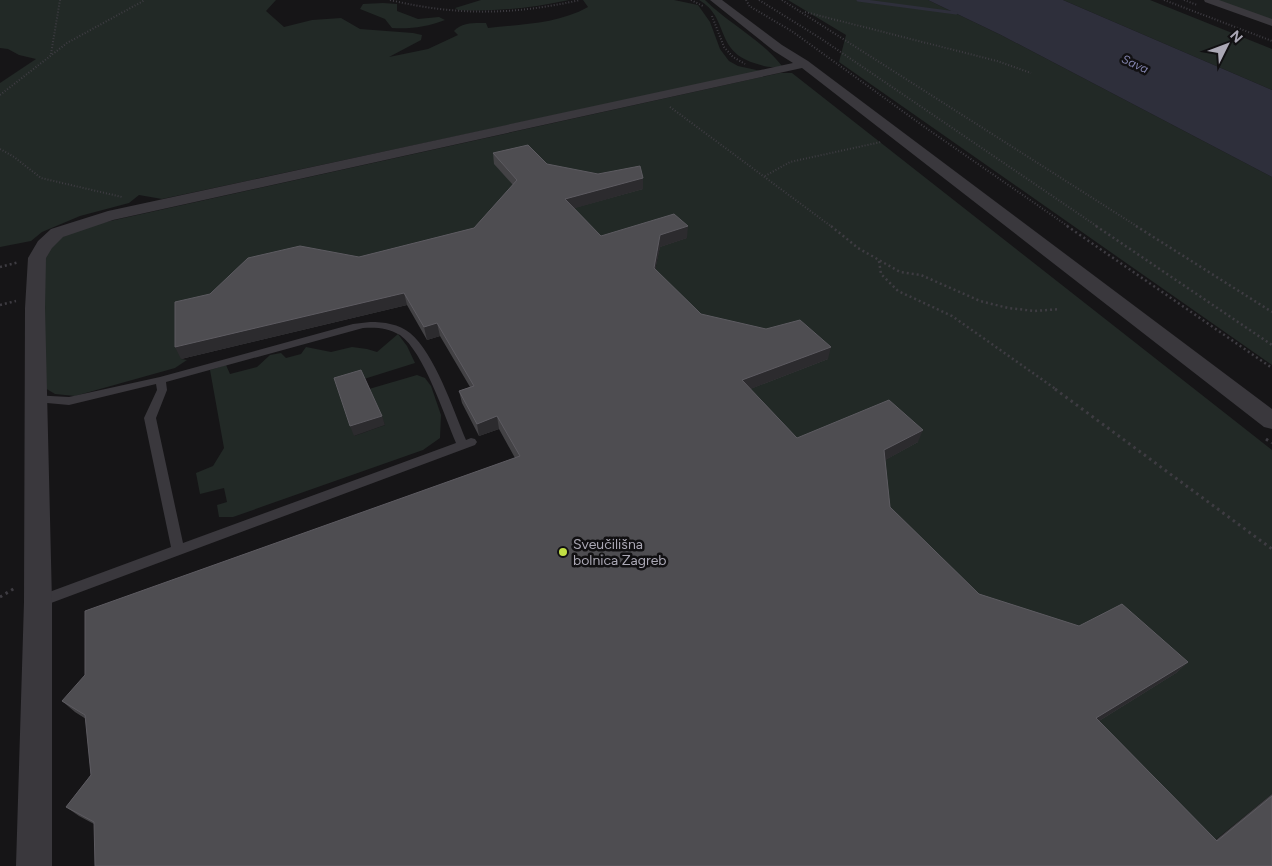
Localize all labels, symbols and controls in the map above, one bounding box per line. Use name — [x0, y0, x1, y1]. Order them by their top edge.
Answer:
north arrow — [1202, 20, 1252, 70]
text: N — [1226, 27, 1246, 46]
water label: Sava — [1120, 52, 1150, 76]
place label: Sveučilišna bolnica Zagreb — [573, 536, 667, 569]
marker: Sveučilišna bolnica Zagreb — [557, 546, 569, 558]

